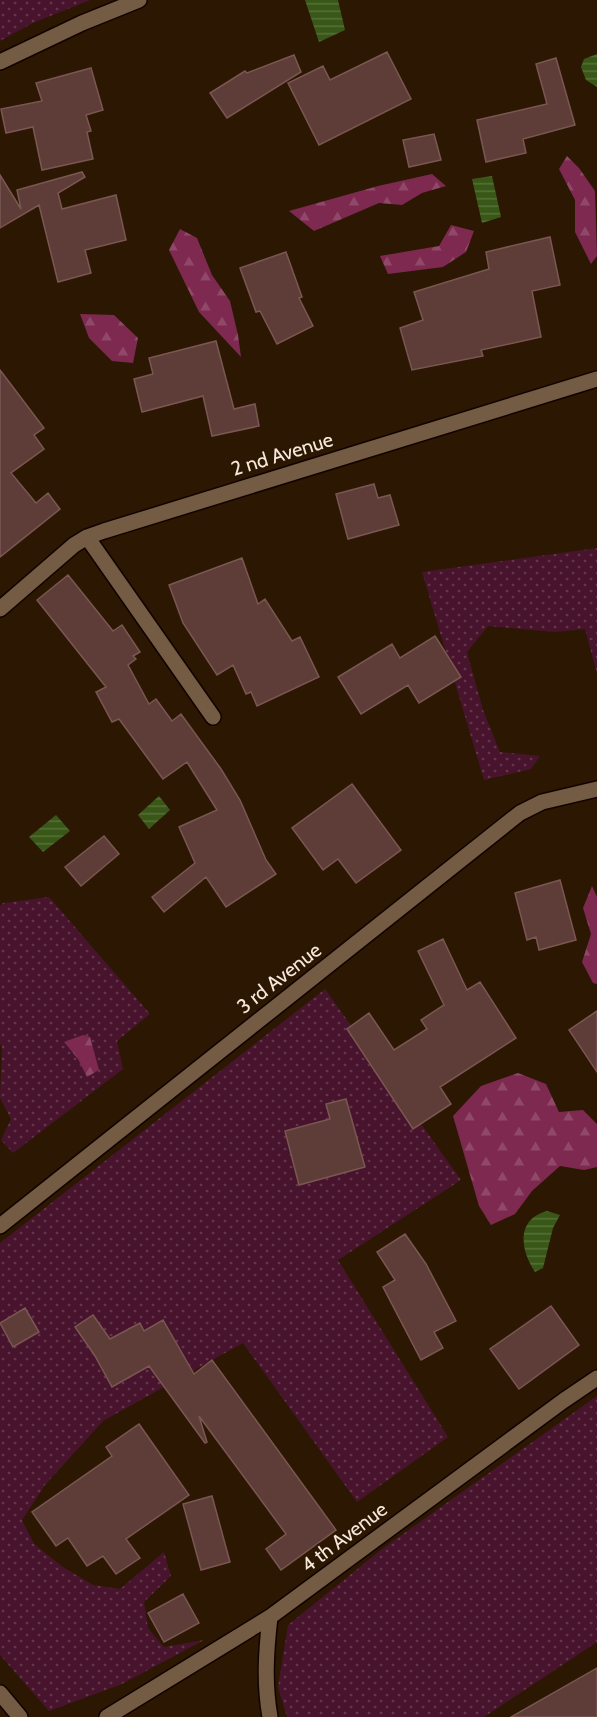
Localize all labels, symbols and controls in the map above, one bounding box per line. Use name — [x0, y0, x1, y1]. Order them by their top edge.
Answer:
street label: 2 nd Avenue — [228, 427, 336, 481]
street label: 3 rd Avenue — [232, 938, 326, 1018]
street label: 4 th Avenue — [296, 1497, 392, 1577]

